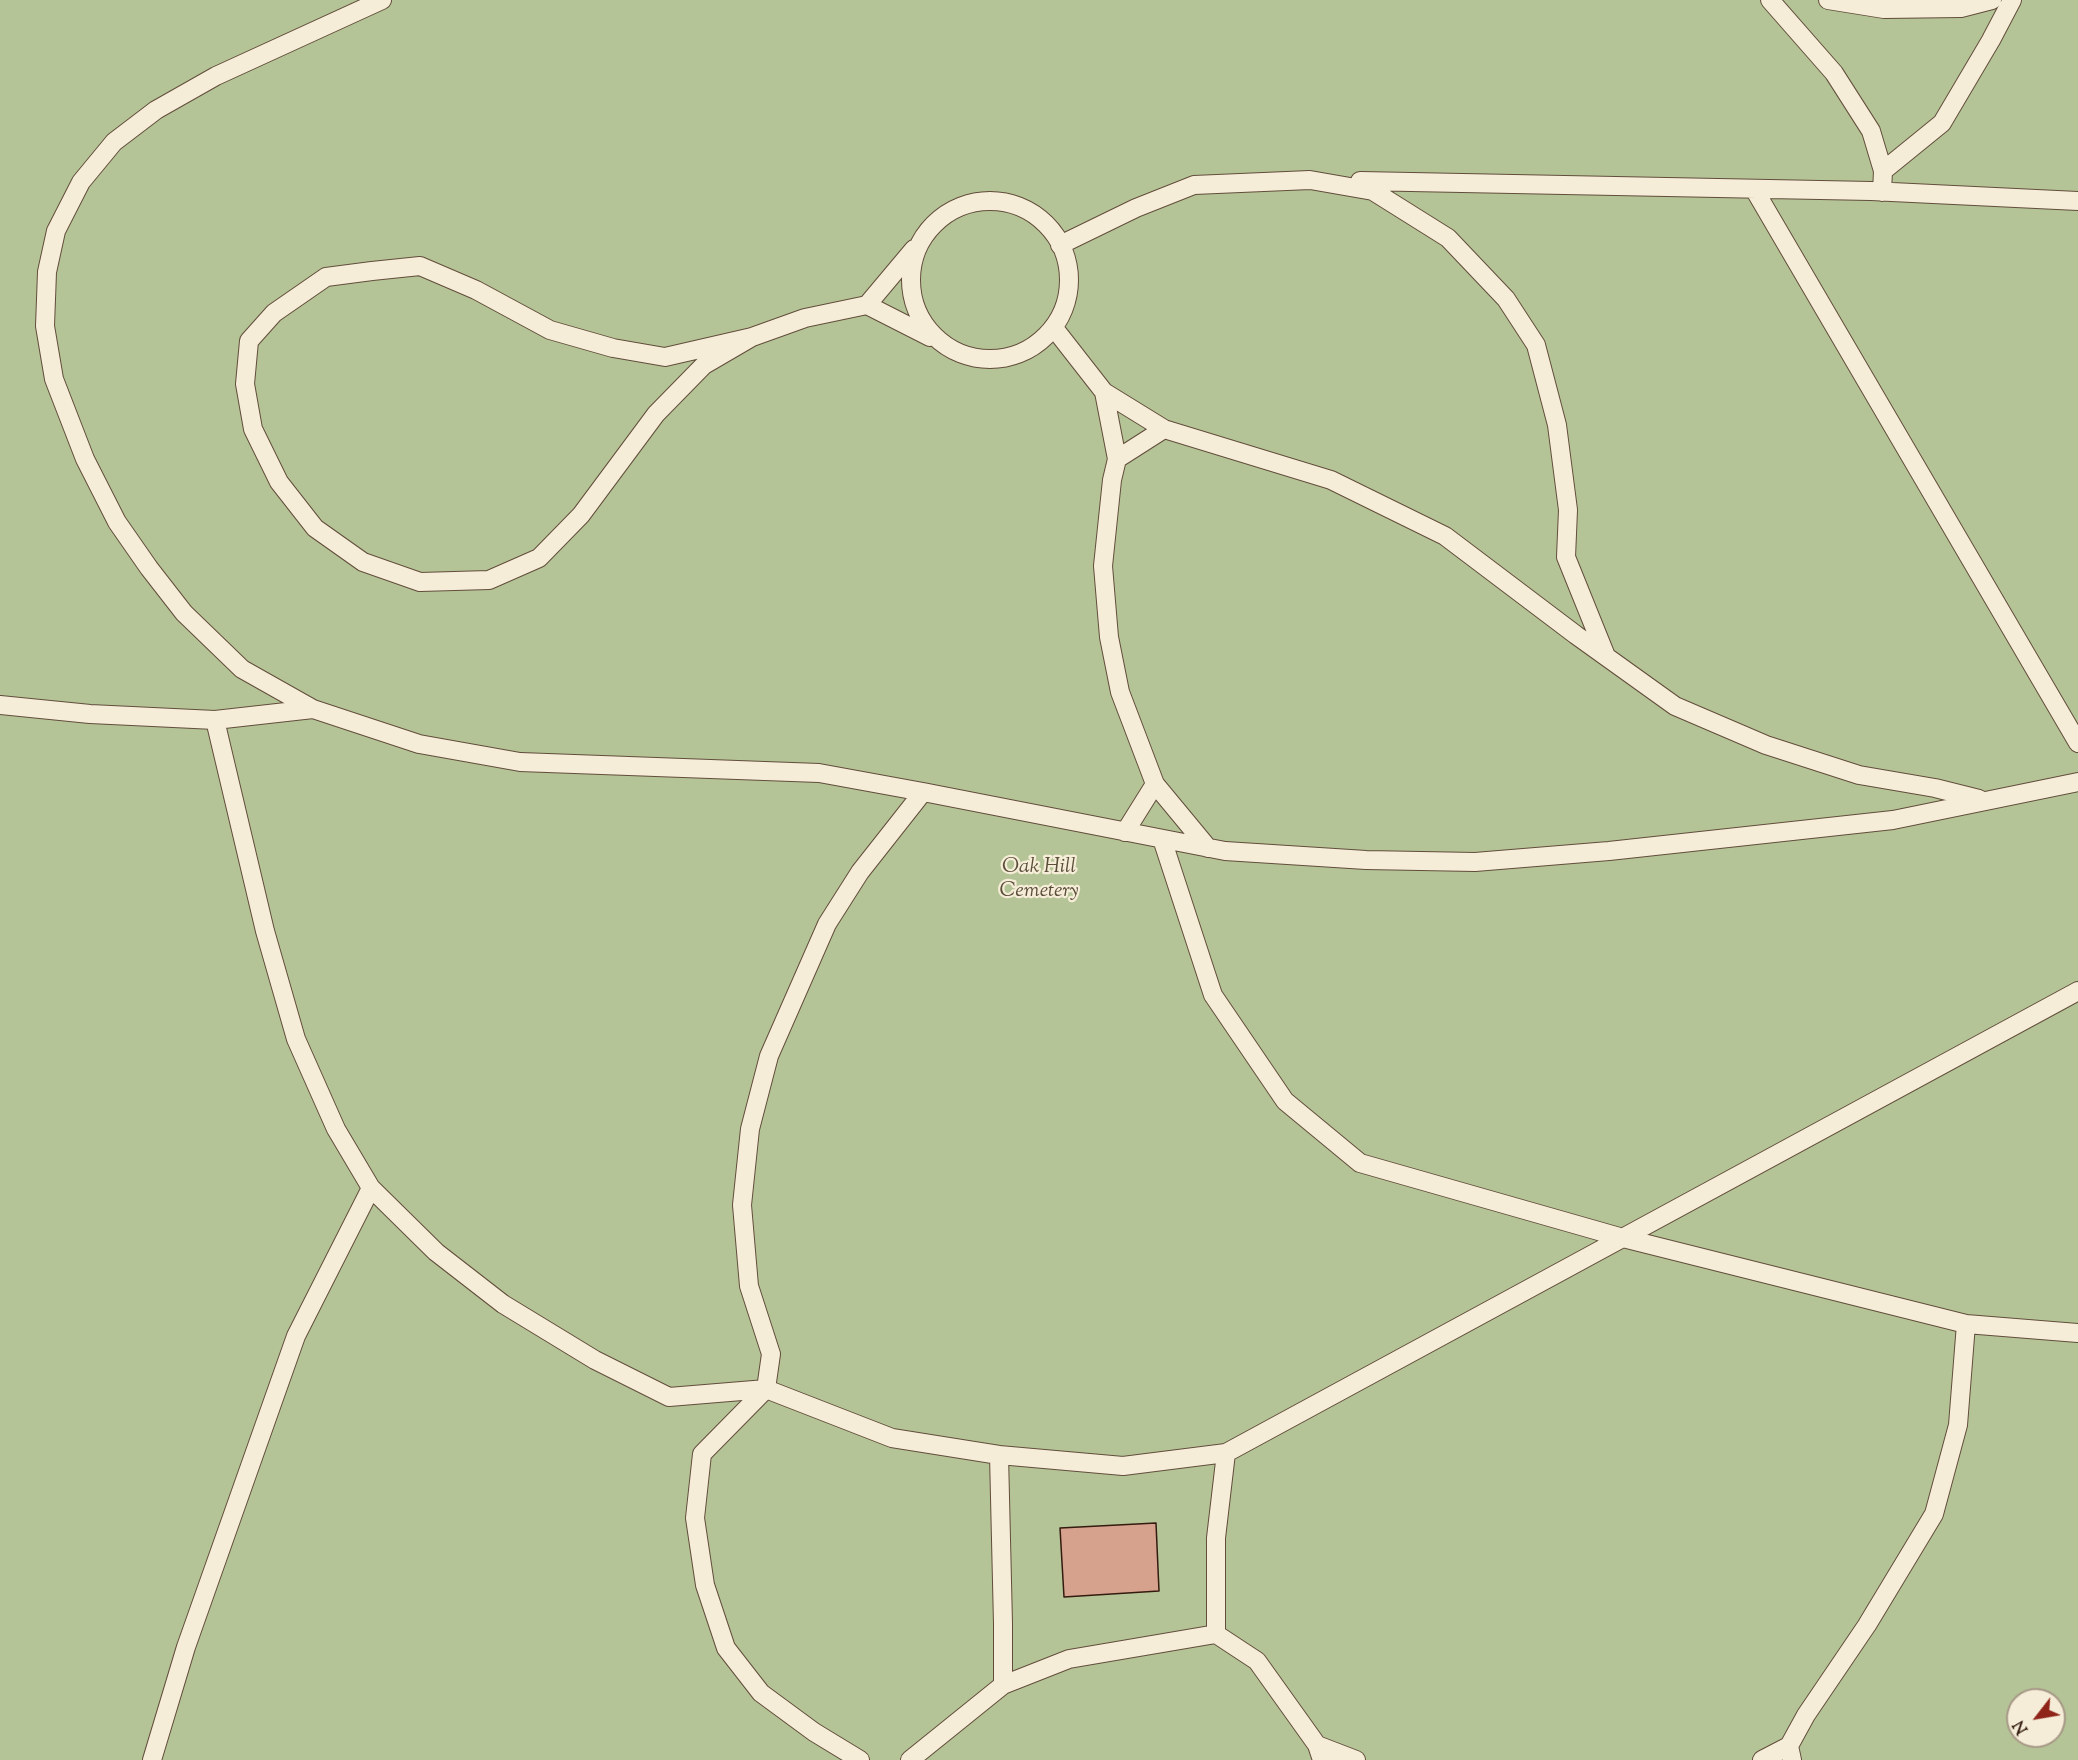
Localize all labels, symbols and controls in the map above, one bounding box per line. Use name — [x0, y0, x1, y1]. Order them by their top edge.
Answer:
park label: Oak Hill Cemetery — [1000, 855, 1078, 905]
north arrow — [2006, 1688, 2066, 1748]
text: N — [2009, 1715, 2035, 1738]

